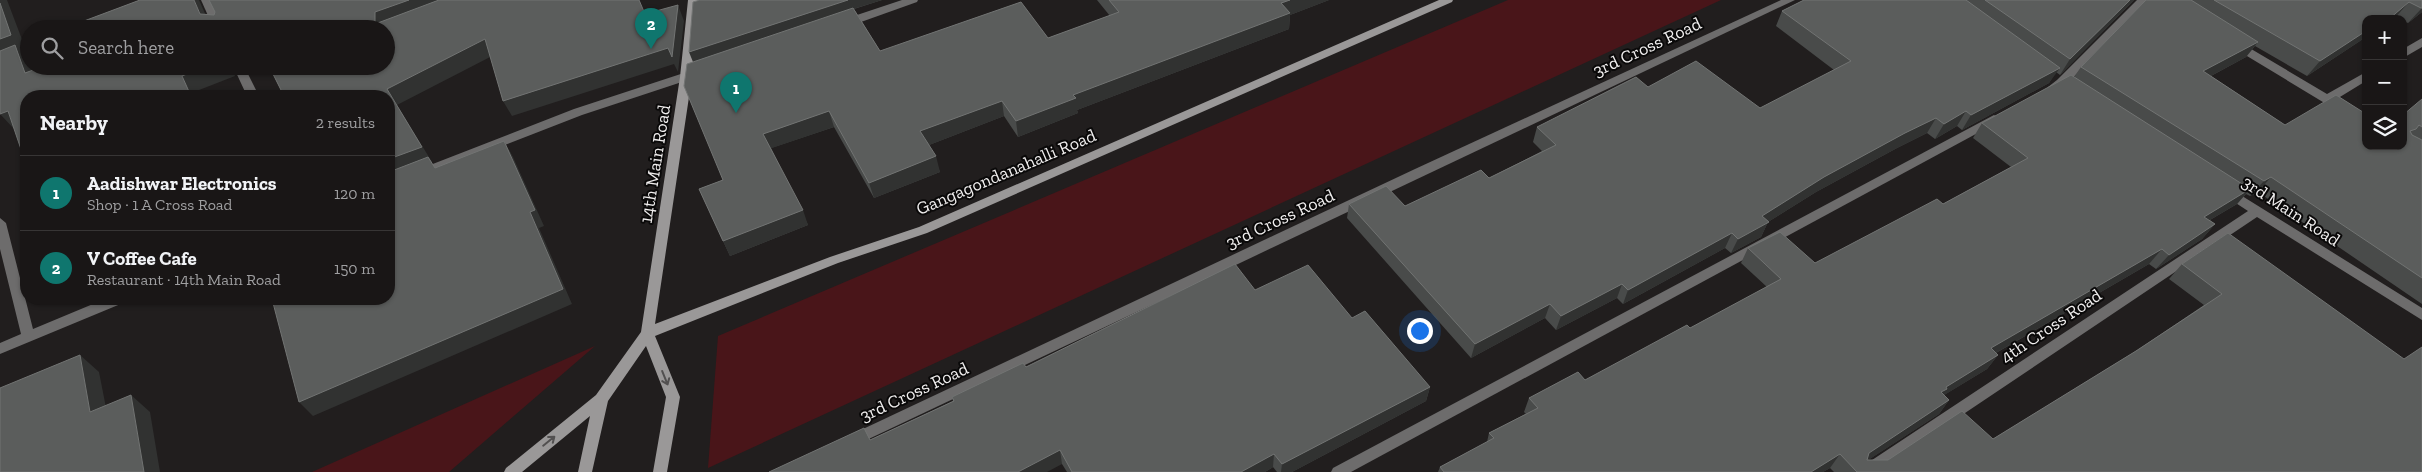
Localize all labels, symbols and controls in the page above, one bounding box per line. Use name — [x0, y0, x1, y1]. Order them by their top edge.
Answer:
pin: 2 — [635, 8, 667, 49]
street label: 3rd Cross Road — [1589, 12, 1705, 82]
map controls — [2362, 15, 2407, 150]
button: + — [2362, 15, 2407, 60]
search box — [20, 20, 395, 75]
icon: search — [38, 34, 66, 62]
text: Search here — [78, 36, 174, 59]
button: − — [2362, 60, 2407, 105]
pin: 1 — [720, 72, 752, 113]
street label: 14th Main Road — [635, 103, 675, 225]
button: layers — [2362, 105, 2407, 150]
text: Nearby — [40, 110, 108, 135]
text: 2 results — [316, 113, 375, 132]
street label: Gangagondanahalli Road — [913, 124, 1099, 220]
street label: 3rd Main Road — [2238, 171, 2344, 251]
text: Aadishwar Electronics — [87, 172, 277, 195]
text: 1 — [53, 184, 59, 203]
text: 120 m — [334, 184, 375, 203]
street label: 3rd Cross Road — [1222, 184, 1338, 254]
text: Shop · 1 A Cross Road — [87, 195, 232, 214]
text: V Coffee Cafe — [87, 247, 197, 270]
text: 2 — [52, 259, 60, 278]
text: 150 m — [334, 259, 375, 278]
text: Restaurant · 14th Main Road — [87, 270, 281, 289]
street label: 4th Cross Road — [1996, 284, 2106, 368]
your location — [1407, 318, 1433, 344]
street label: 3rd Cross Road — [856, 357, 972, 427]
one-way arrow — [662, 371, 671, 386]
one-way arrow — [542, 436, 555, 447]

